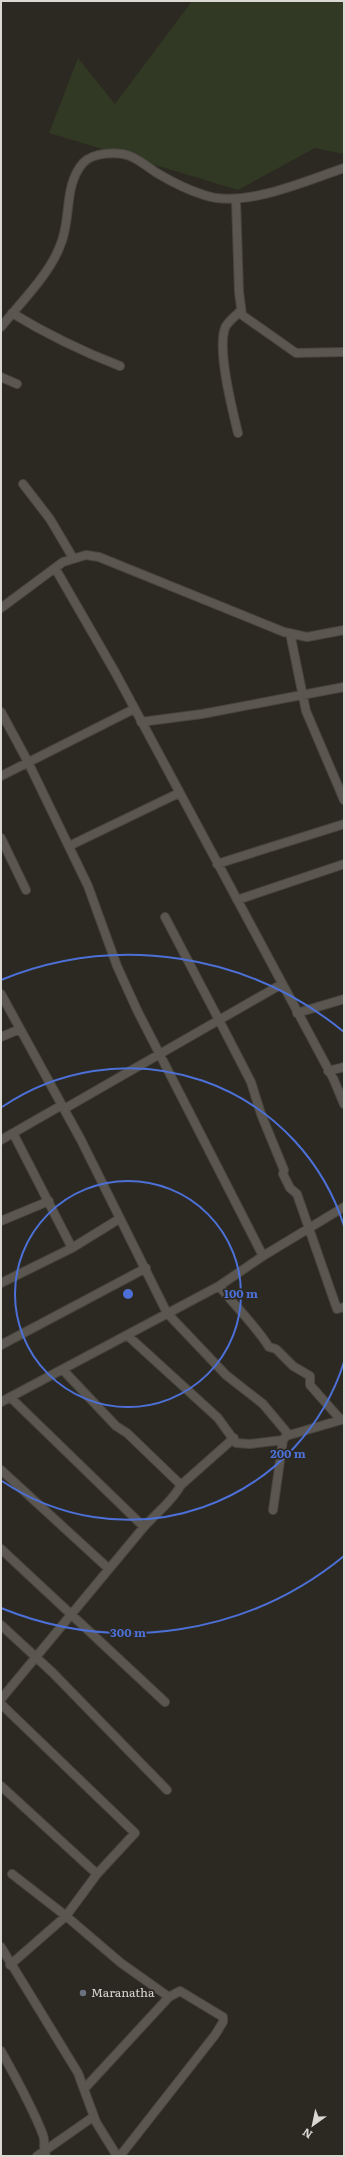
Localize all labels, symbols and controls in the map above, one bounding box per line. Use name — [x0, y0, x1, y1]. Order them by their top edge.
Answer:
text: 100 m — [224, 1284, 258, 1302]
centre of rings — [121, 1287, 135, 1301]
text: 200 m — [270, 1444, 306, 1462]
text: 300 m — [110, 1623, 146, 1641]
place label: Maranatha — [91, 1983, 155, 2001]
marker: Maranatha — [78, 1988, 88, 1998]
north arrow — [293, 2105, 333, 2145]
text: N — [299, 2125, 315, 2143]

